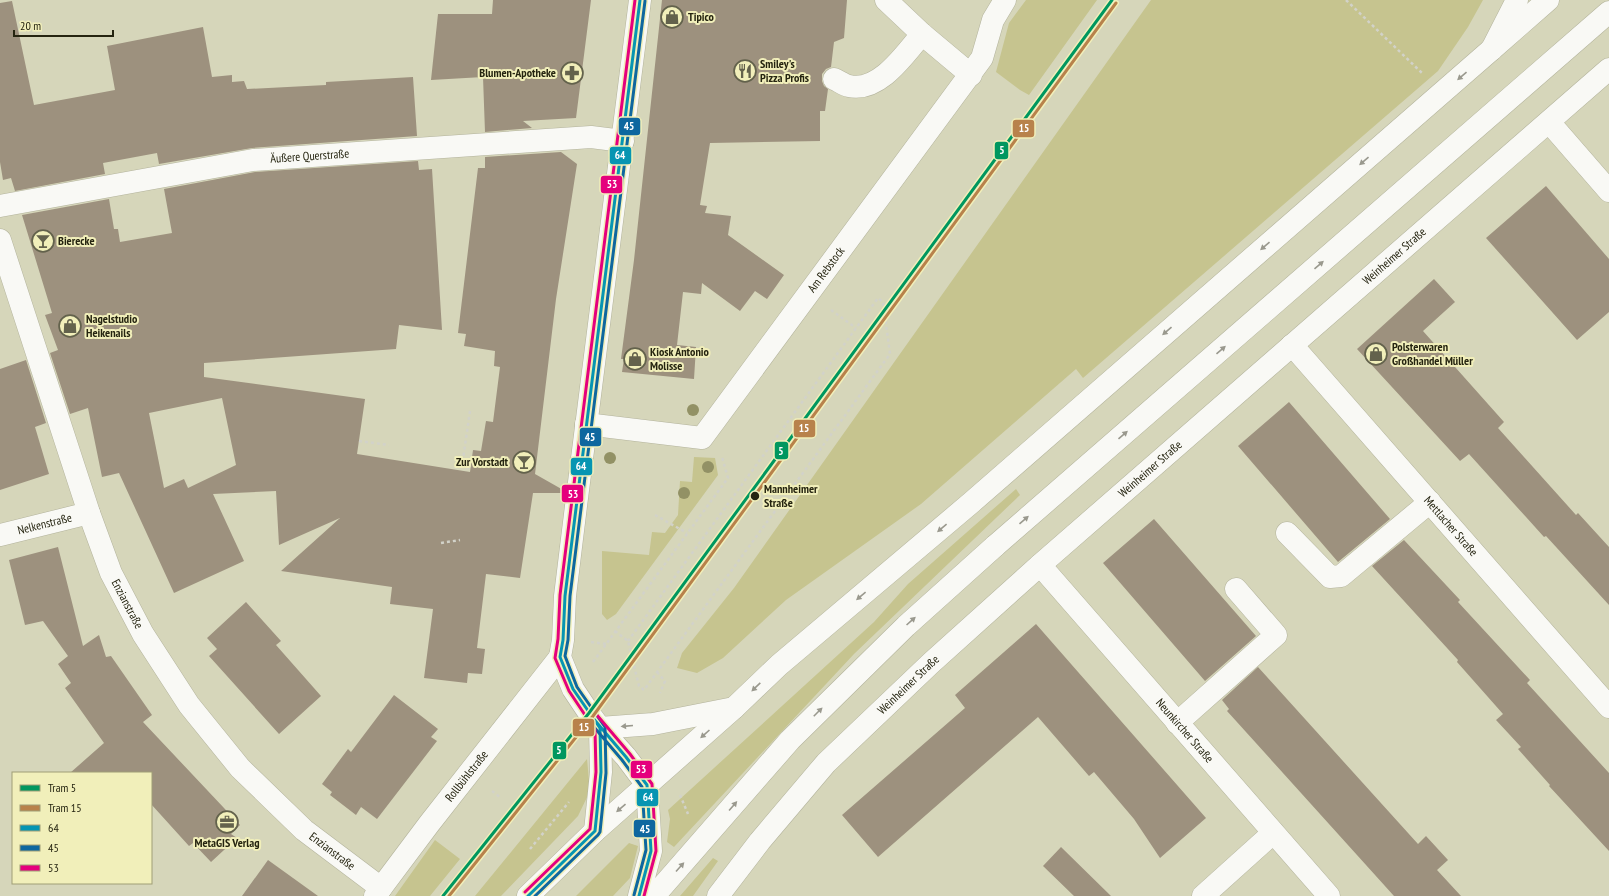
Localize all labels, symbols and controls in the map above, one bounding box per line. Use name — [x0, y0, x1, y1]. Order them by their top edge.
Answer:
shop icon: Tipico — [659, 4, 685, 30]
place label: Tipico — [688, 9, 714, 24]
scale bar — [14, 12, 113, 38]
text: 20 m — [20, 18, 41, 33]
place label: Smiley's Pizza Profis — [760, 56, 809, 85]
restaurant icon: Smiley's Pizza Profis — [732, 58, 758, 84]
pharmacy icon: Blumen-Apotheke — [559, 60, 585, 86]
place label: Blumen-Apotheke — [479, 65, 556, 80]
one-way arrow — [1457, 71, 1467, 80]
line badge: 45 — [618, 117, 641, 136]
text: 45 — [624, 119, 634, 133]
line badge: 15 — [1012, 119, 1035, 138]
text: 15 — [1019, 121, 1029, 135]
line badge: 5 — [994, 141, 1009, 160]
text: 5 — [999, 143, 1005, 157]
street label: Äußere Querstraße — [270, 145, 350, 166]
line badge: 64 — [609, 146, 632, 165]
text: 64 — [615, 148, 626, 162]
one-way arrow — [1358, 156, 1369, 165]
line badge: 53 — [600, 175, 623, 194]
text: 53 — [607, 177, 617, 191]
street label: Weinheimer Straße — [1359, 224, 1429, 287]
bar icon: Bierecke — [30, 228, 56, 254]
place label: Bierecke — [58, 233, 95, 248]
one-way arrow — [1261, 241, 1270, 250]
street label: Am Rebstock — [804, 243, 848, 295]
one-way arrow — [1314, 260, 1324, 269]
place label: Nagelstudio Heikenails — [86, 311, 138, 340]
shop icon: Nagelstudio Heikenails — [57, 313, 83, 339]
one-way arrow — [1162, 327, 1172, 336]
place label: Polsterwaren Großhandel Müller — [1392, 339, 1473, 368]
shop icon: Polsterwaren Großhandel Müller — [1363, 341, 1389, 367]
place label: Kiosk Antonio Molisse — [650, 344, 709, 373]
shop icon: Kiosk Antonio Molisse — [622, 346, 648, 372]
one-way arrow — [1216, 346, 1226, 355]
line badge: 15 — [793, 419, 816, 438]
text: 15 — [799, 421, 809, 435]
line badge: 45 — [579, 427, 602, 447]
text: 45 — [585, 430, 595, 444]
one-way arrow — [1117, 431, 1128, 440]
street label: Weinheimer Straße — [1115, 437, 1185, 500]
line badge: 5 — [774, 441, 789, 460]
text: 5 — [778, 444, 784, 458]
bar icon: Zur Vorstadt — [511, 449, 537, 475]
place label: Zur Vorstadt — [456, 454, 508, 469]
line badge: 64 — [570, 457, 593, 476]
text: 64 — [576, 459, 587, 473]
place label: Mannheimer Straße — [764, 481, 818, 510]
line badge: 53 — [561, 484, 584, 503]
text: 53 — [568, 487, 578, 501]
marker: Mannheimer Straße — [749, 490, 761, 502]
street label: Mettlacher Straße — [1421, 493, 1481, 559]
street label: Nelkenstraße — [16, 510, 73, 537]
one-way arrow — [1019, 516, 1030, 525]
one-way arrow — [936, 523, 947, 532]
street label: Enzianstraße — [109, 576, 147, 631]
one-way arrow — [855, 592, 866, 601]
one-way arrow — [906, 617, 916, 626]
street label: Weinheimer Straße — [874, 651, 942, 717]
one-way arrow — [752, 682, 761, 691]
street label: Neunkircher Straße — [1153, 695, 1217, 766]
one-way arrow — [813, 707, 823, 717]
line badge: 15 — [572, 718, 595, 737]
text: 15 — [579, 720, 589, 734]
one-way arrow — [621, 722, 633, 729]
one-way arrow — [699, 730, 710, 739]
line badge: 5 — [552, 741, 567, 760]
text: 5 — [556, 743, 562, 757]
street label: Rollbühlstraße — [442, 747, 491, 804]
line badge: 53 — [630, 760, 653, 779]
text: 53 — [636, 762, 646, 776]
legend — [12, 772, 152, 884]
text: Tram 5 — [48, 780, 76, 795]
line badge: 64 — [636, 788, 659, 807]
text: 64 — [643, 790, 654, 804]
text: Tram 15 — [48, 800, 82, 815]
one-way arrow — [729, 801, 738, 812]
one-way arrow — [615, 804, 626, 813]
office icon: MetaGIS Verlag — [214, 809, 240, 835]
line badge: 45 — [633, 819, 656, 838]
text: 64 — [48, 820, 59, 835]
text: 45 — [640, 822, 650, 836]
street label: Enzianstraße — [307, 829, 359, 873]
place label: MetaGIS Verlag — [195, 835, 259, 850]
text: 45 — [48, 840, 59, 855]
text: 53 — [48, 860, 59, 875]
one-way arrow — [675, 862, 685, 872]

